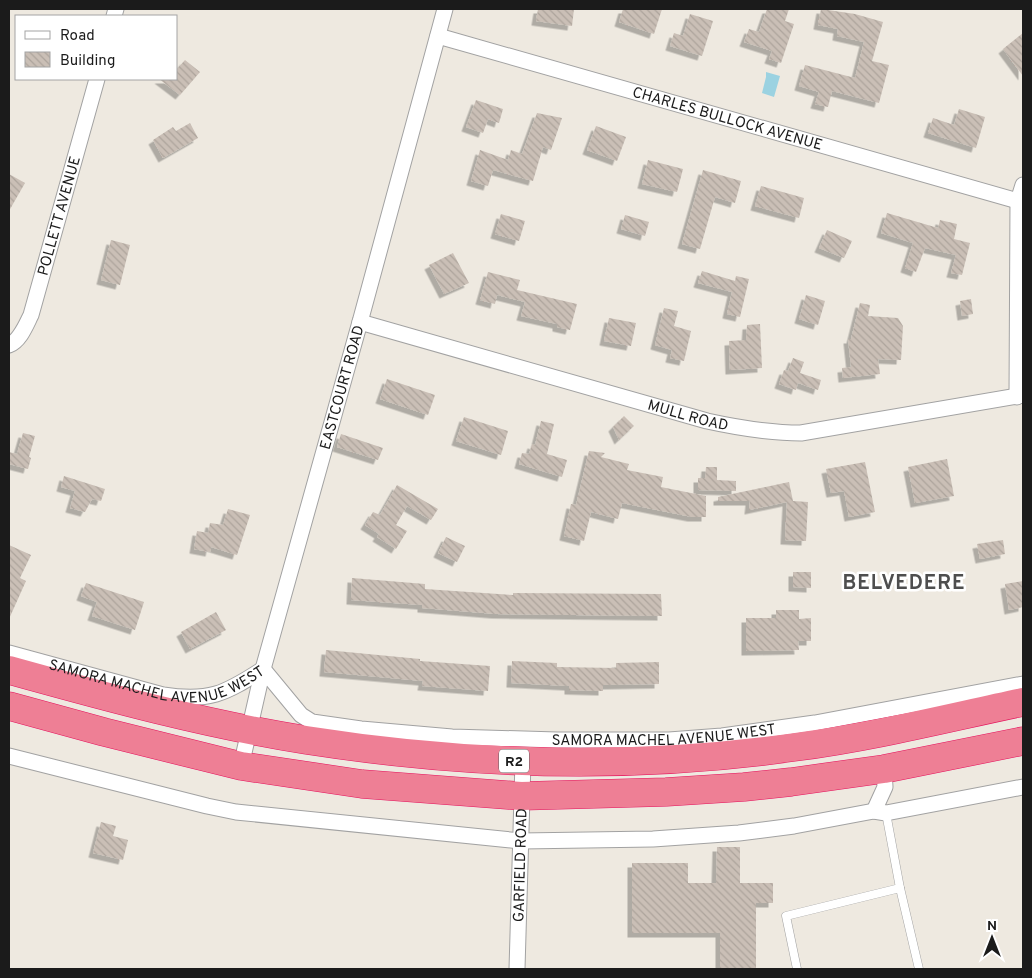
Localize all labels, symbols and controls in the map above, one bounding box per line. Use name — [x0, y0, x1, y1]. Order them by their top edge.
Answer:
legend — [15, 15, 178, 80]
text: Road — [60, 27, 95, 46]
text: Building — [60, 52, 115, 71]
street label: CHARLES BULLOCK AVENUE — [630, 84, 824, 156]
street label: POLLETT AVENUE — [34, 154, 86, 278]
street label: EASTCOURT ROAD — [317, 323, 370, 452]
street label: MULL ROAD — [645, 397, 730, 436]
district label: BELVEDERE — [843, 571, 966, 597]
street label: SAMORA MACHEL AVENUE WEST — [46, 656, 269, 709]
street label: SAMORA MACHEL AVENUE WEST — [551, 721, 777, 751]
road number: R2 — [499, 749, 529, 772]
street label: GARFIELD ROAD — [510, 808, 533, 922]
north arrow — [967, 913, 1017, 963]
text: N — [987, 918, 997, 935]

